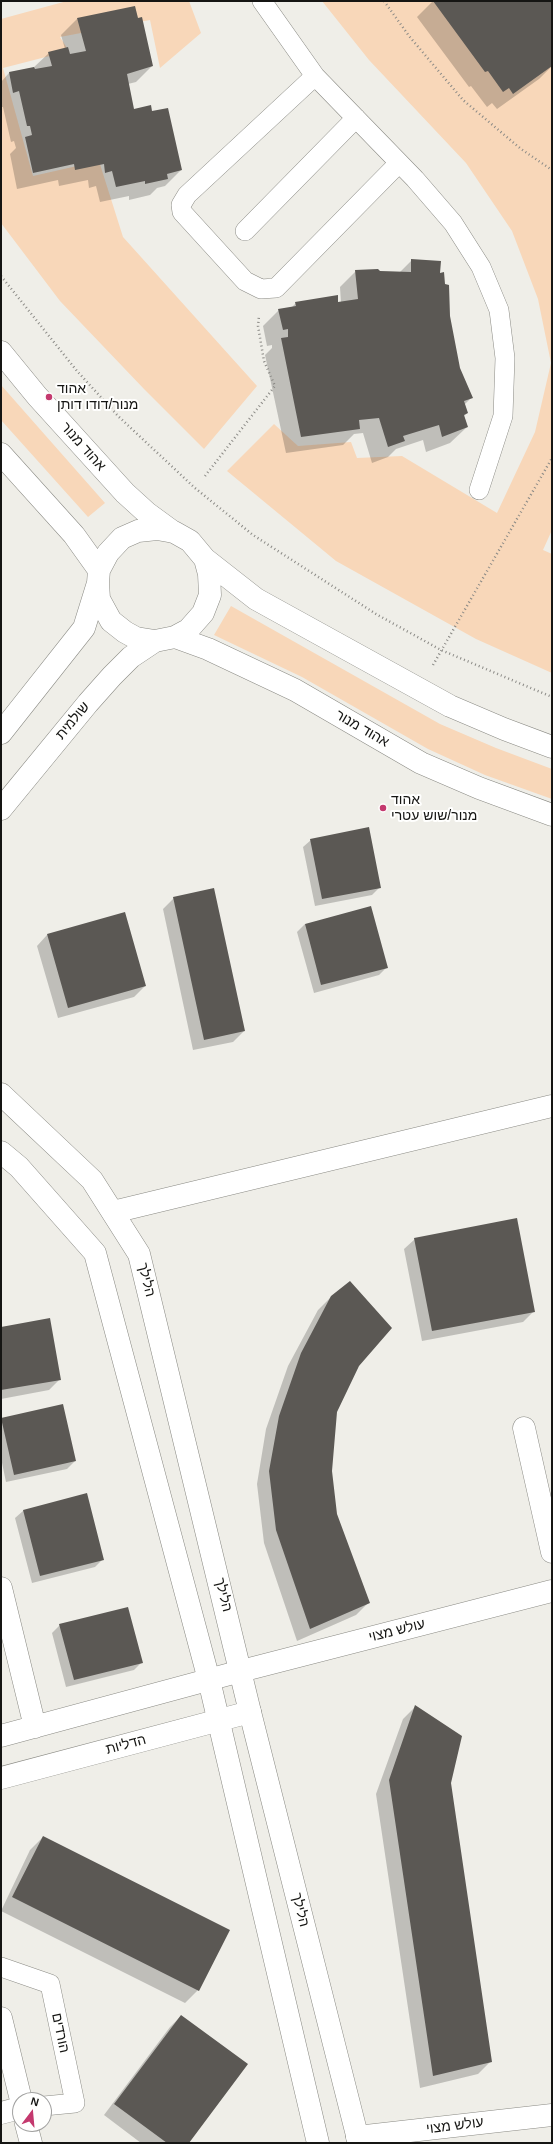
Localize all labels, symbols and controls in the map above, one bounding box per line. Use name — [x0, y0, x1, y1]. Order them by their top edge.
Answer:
place label: אהוד מנור/דודו דותן — [57, 381, 138, 414]
marker: אהוד מנור/דודו דותן — [44, 392, 54, 402]
street label: אהוד מנור — [57, 419, 109, 475]
street label: שולמית — [53, 699, 93, 743]
street label: אהוד מנור — [332, 707, 392, 751]
place label: אהוד מנור/שוש עטרי — [391, 792, 477, 824]
marker: אהוד מנור/שוש עטרי — [378, 803, 388, 813]
street label: הלילך — [134, 1261, 158, 1299]
street label: הלילך — [211, 1576, 235, 1614]
street label: עולש מצוי — [367, 1616, 427, 1646]
street label: הדליות — [104, 1732, 148, 1758]
street label: הלילך — [288, 1891, 312, 1929]
street label: הורדים — [48, 2011, 72, 2055]
north arrow — [12, 2092, 52, 2132]
text: N — [30, 2095, 41, 2108]
street label: עולש מצוי — [425, 2114, 485, 2138]

